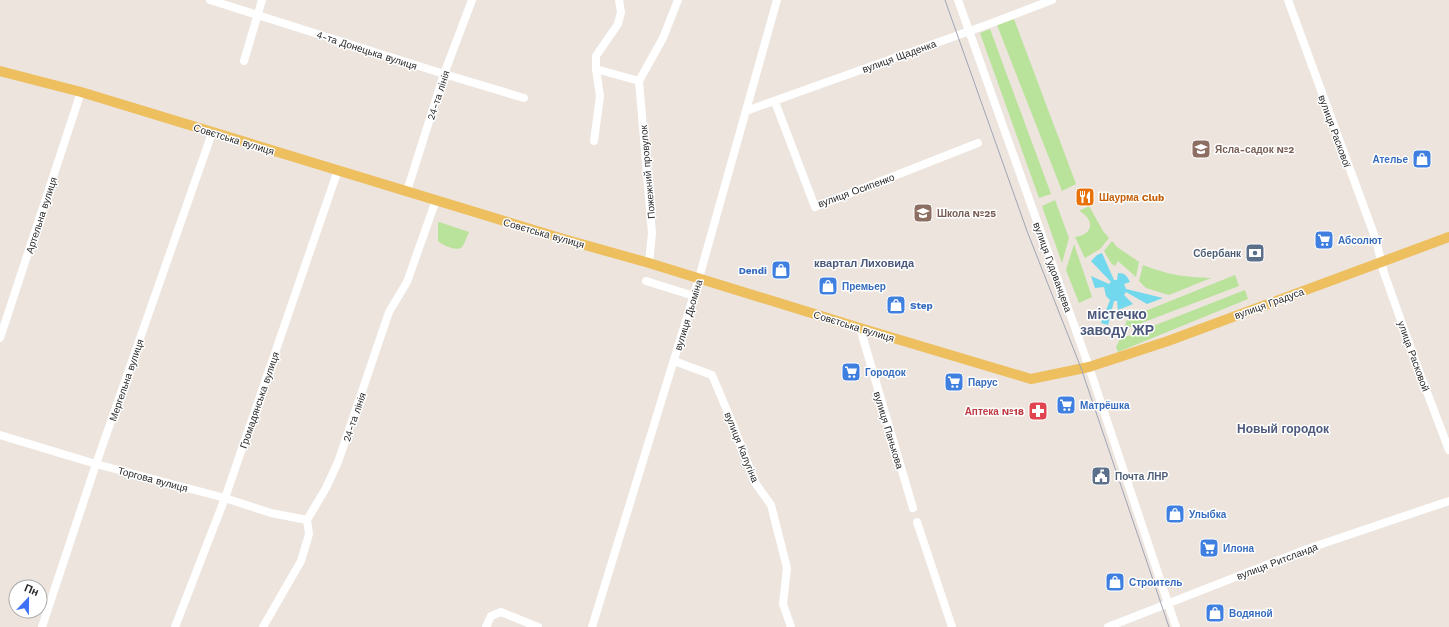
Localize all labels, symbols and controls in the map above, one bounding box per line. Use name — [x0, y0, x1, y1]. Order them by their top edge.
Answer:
street label: 4-та Донецька вулиця — [315, 29, 419, 72]
street label: вулиця Щаденка — [861, 38, 938, 75]
street label: 24-та лінія — [425, 69, 452, 121]
street label: вулиця Раскової — [1316, 93, 1353, 169]
street label: Совєтська вулиця — [192, 122, 276, 157]
street label: Пожежний провулок — [638, 124, 657, 219]
school or university icon: Ясла-садок №2 — [1190, 138, 1212, 160]
place label: Ясла-садок №2 — [1215, 144, 1294, 155]
shop icon: Ателье — [1411, 148, 1433, 170]
place label: Ателье — [1372, 154, 1408, 165]
street label: вулиця Осипенко — [816, 171, 896, 209]
street label: Артельна вулиця — [24, 176, 59, 255]
restaurant icon: Шаурма Club — [1074, 186, 1096, 208]
place label: Шаурма Club — [1099, 192, 1164, 203]
school or university icon: Школа №25 — [912, 202, 934, 224]
place label: Школа №25 — [937, 208, 996, 219]
street label: Совєтська вулиця — [502, 217, 586, 250]
street label: вулиця Гудованцева — [1031, 221, 1074, 314]
supermarket icon: Абсолют — [1313, 229, 1335, 251]
place label: Абсолют — [1338, 235, 1382, 246]
bank icon: Сбербанк — [1244, 242, 1266, 264]
place label: Сбербанк — [1193, 248, 1242, 259]
district label: квартал Лиховида — [814, 257, 915, 270]
shop icon: Dendi — [770, 259, 792, 281]
place label: Dendi — [739, 265, 767, 276]
shop icon: Премьер — [817, 275, 839, 297]
street label: вулиця Дьоміна — [672, 278, 705, 352]
place label: Премьер — [842, 281, 886, 292]
street label: вулиця Градуса — [1233, 286, 1306, 321]
shop icon: Step — [885, 294, 907, 316]
place label: Step — [910, 300, 933, 311]
district label: містечко заводу ЖР — [1080, 306, 1154, 338]
street label: Совєтська вулиця — [812, 309, 896, 344]
street label: улица Расковой — [1396, 319, 1431, 393]
street label: Мергельна вулиця — [107, 338, 146, 423]
street label: Громадянська вулиця — [238, 350, 281, 450]
supermarket icon: Городок — [840, 361, 862, 383]
place label: Городок — [865, 367, 907, 378]
supermarket icon: Парус — [943, 371, 965, 393]
place label: Парус — [968, 377, 998, 388]
street label: вулиця Панькова — [872, 390, 906, 470]
street label: 24-та лінія — [341, 391, 368, 443]
supermarket icon: Матрёшка — [1055, 394, 1077, 416]
pharmacy icon: Аптека №18 — [1027, 400, 1049, 422]
place label: Матрёшка — [1080, 400, 1130, 411]
place label: Аптека №18 — [965, 406, 1024, 417]
street label: вулиця Калугіна — [722, 410, 761, 484]
district label: Новый городок — [1237, 422, 1330, 436]
street label: Торгова вулиця — [117, 465, 189, 494]
public building icon: Почта ЛНР — [1090, 465, 1112, 487]
place label: Почта ЛНР — [1115, 471, 1168, 482]
shop icon: Улыбка — [1164, 503, 1186, 525]
place label: Улыбка — [1189, 509, 1227, 520]
supermarket icon: Илона — [1198, 537, 1220, 559]
street label: вулиця Ритсланда — [1235, 541, 1320, 582]
place label: Илона — [1223, 543, 1255, 554]
shop icon: Строитель — [1104, 571, 1126, 593]
place label: Строитель — [1129, 577, 1182, 588]
north arrow — [8, 579, 48, 619]
text: Пн — [22, 581, 41, 599]
shop icon: Водяной — [1204, 602, 1226, 624]
place label: Водяной — [1229, 608, 1273, 619]

